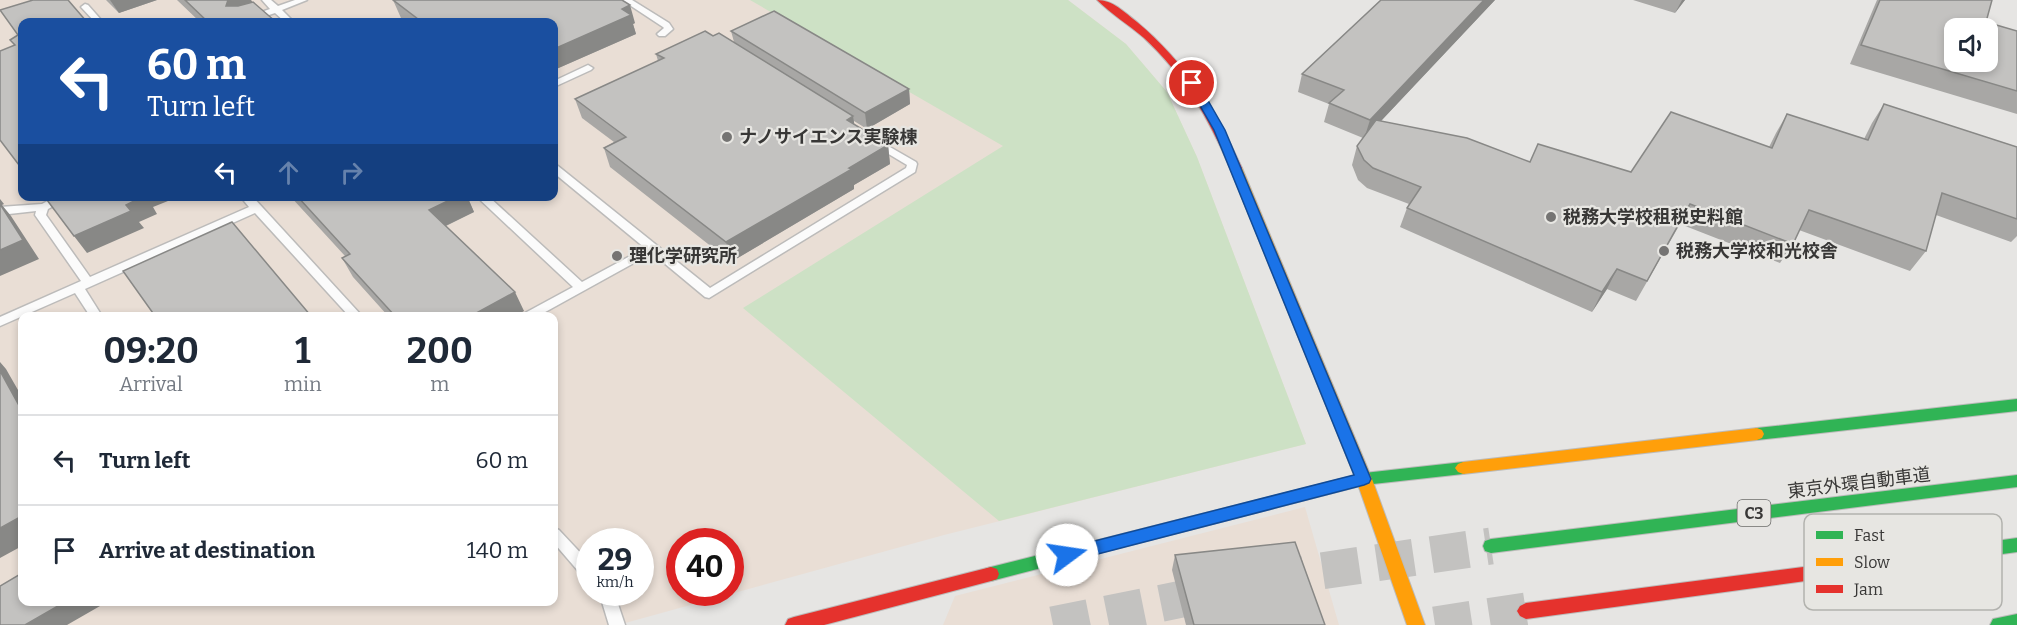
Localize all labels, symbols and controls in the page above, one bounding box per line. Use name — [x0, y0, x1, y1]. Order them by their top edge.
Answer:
map controls — [1944, 18, 1998, 72]
button: sound — [1944, 18, 1998, 72]
text: 60 m — [147, 40, 246, 90]
icon: left — [48, 42, 126, 120]
pin — [1166, 57, 1217, 108]
icon: arrive — [1175, 66, 1208, 99]
text: Turn left — [147, 91, 255, 123]
place label: ナノサイエンス実験棟 — [739, 126, 918, 148]
marker: ナノサイエンス実験棟 — [720, 130, 734, 144]
icon: left — [209, 156, 242, 189]
icon: ahead — [272, 156, 305, 189]
icon: right — [335, 156, 368, 189]
place label: 税務大学校租税史料館 — [1563, 206, 1743, 228]
marker: 税務大学校租税史料館 — [1544, 210, 1558, 224]
place label: 税務大学校和光校舎 — [1676, 240, 1838, 262]
marker: 税務大学校和光校舎 — [1657, 244, 1671, 258]
place label: 理化学研究所 — [629, 245, 737, 267]
marker: 理化学研究所 — [610, 249, 624, 263]
text: 09:20 — [103, 329, 199, 373]
text: 1 — [295, 329, 311, 373]
text: 200 — [407, 329, 473, 373]
text: Arrival — [119, 372, 183, 396]
text: min — [284, 372, 322, 396]
text: m — [430, 372, 449, 396]
icon: left — [48, 444, 81, 477]
text: Turn left — [99, 447, 191, 474]
text: 60 m — [476, 447, 528, 474]
street label: 東京外環自動車道 — [1786, 463, 1932, 503]
road number: C3 — [1738, 500, 1770, 526]
legend — [1804, 514, 2002, 610]
position arrow — [1035, 523, 1099, 587]
text: Fast — [1854, 526, 1885, 545]
speed limit sign: 40 — [666, 528, 744, 606]
icon: arrive — [48, 534, 81, 567]
text: Arrive at destination — [99, 537, 315, 564]
text: 140 m — [467, 537, 528, 564]
text: 29 — [598, 542, 632, 578]
text: Slow — [1854, 553, 1890, 572]
text: km/h — [596, 573, 634, 591]
text: Jam — [1853, 580, 1883, 599]

